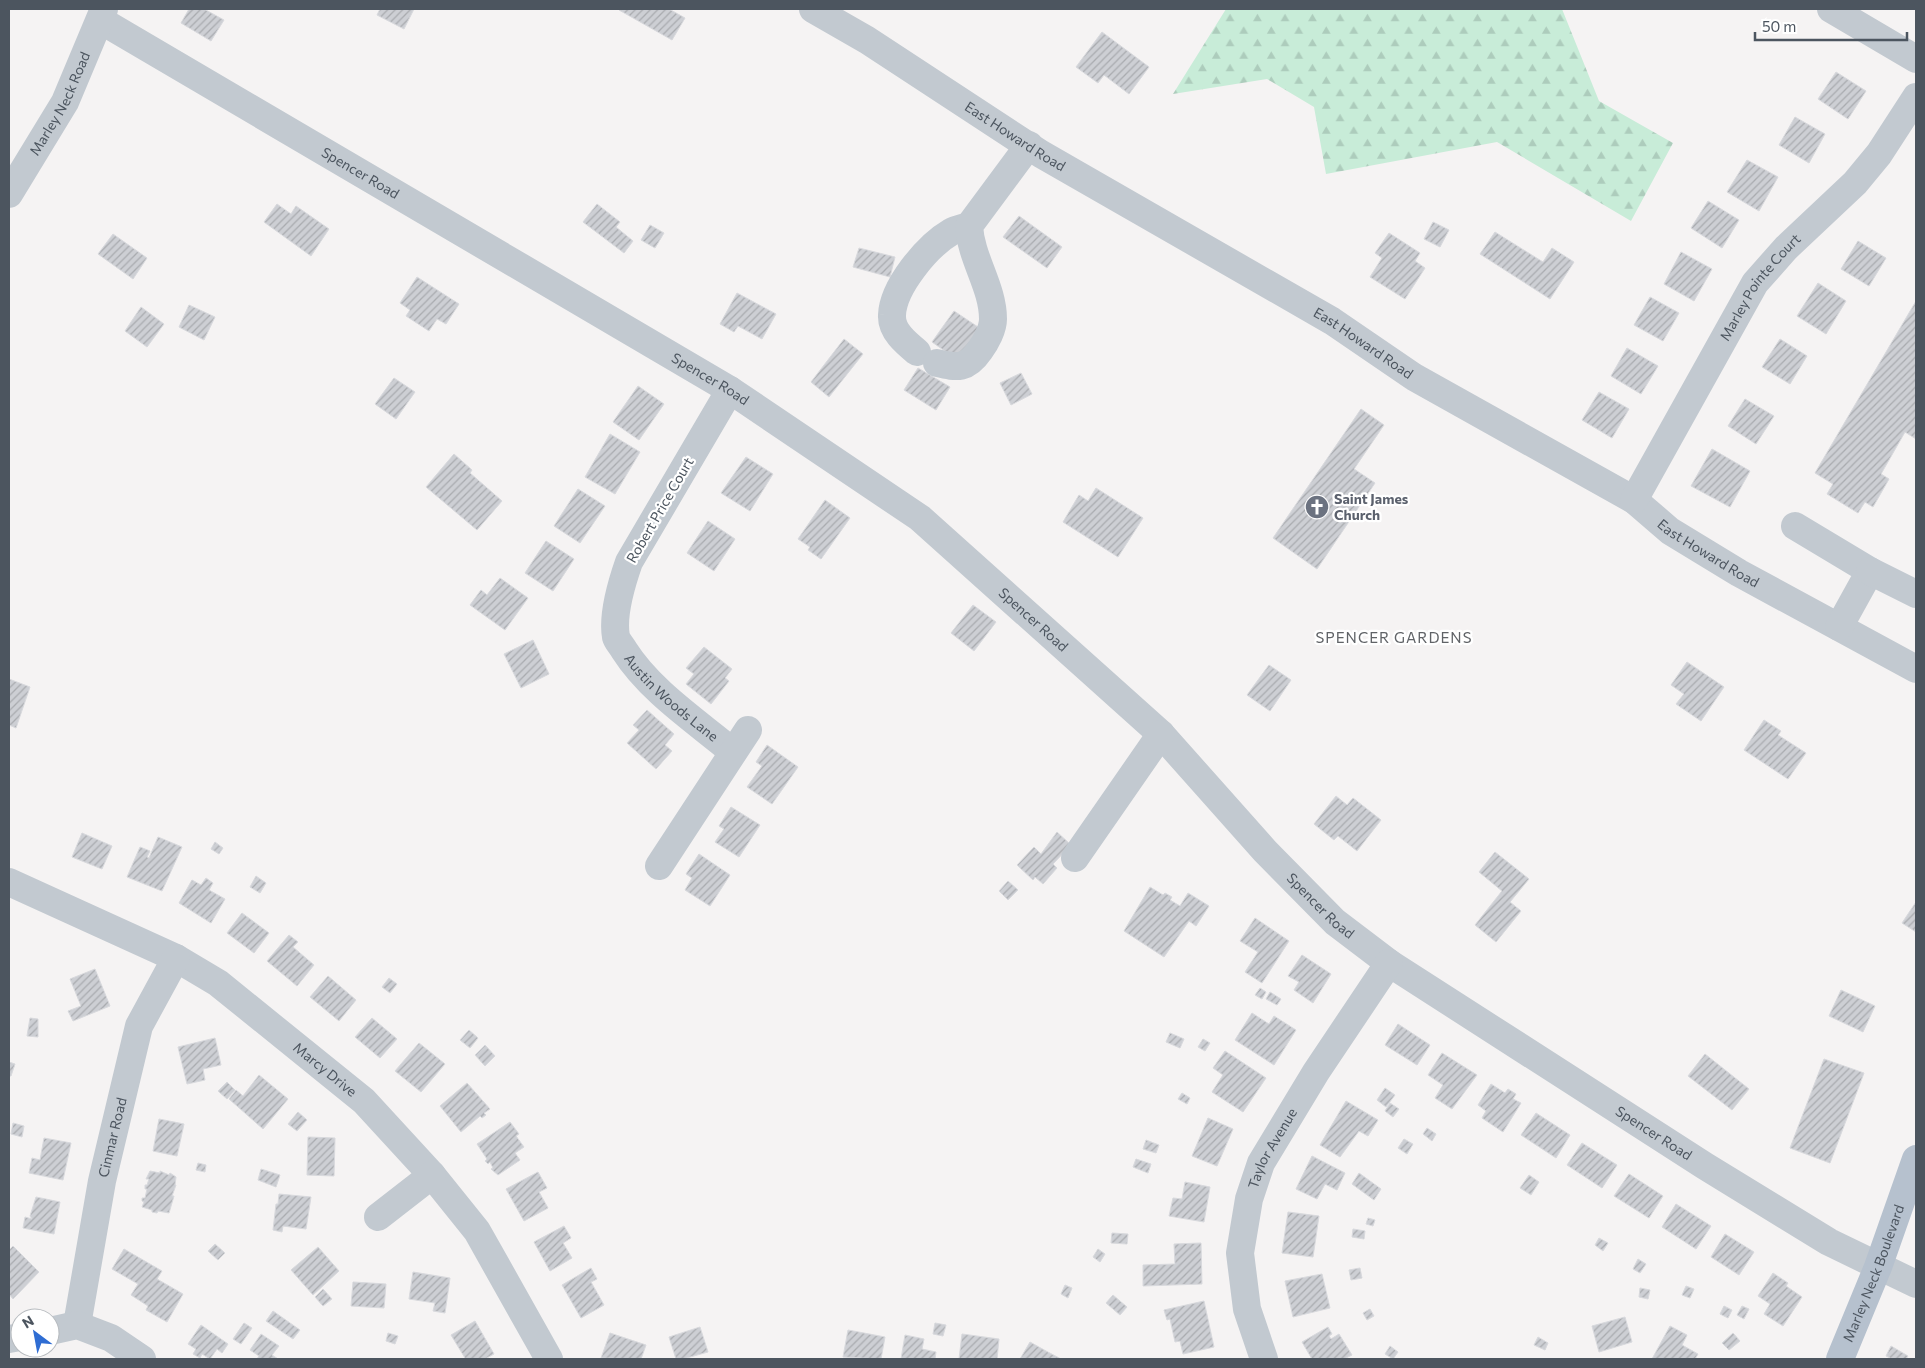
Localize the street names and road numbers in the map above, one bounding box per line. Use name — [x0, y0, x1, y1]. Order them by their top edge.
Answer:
street label: Marley Neck Road — [26, 49, 93, 158]
street label: East Howard Road — [962, 97, 1069, 174]
street label: Spencer Road — [319, 143, 403, 202]
street label: Marley Pointe Court — [1716, 230, 1804, 343]
street label: East Howard Road — [1311, 303, 1417, 382]
street label: Spencer Road — [669, 349, 752, 408]
street label: Robert Price Court — [622, 454, 697, 566]
street label: East Howard Road — [1654, 515, 1762, 590]
street label: Spencer Road — [996, 584, 1072, 655]
street label: Austin Woods Lane — [621, 650, 722, 745]
street label: Spencer Road — [1284, 869, 1358, 942]
street label: Marcy Drive — [290, 1038, 361, 1100]
street label: Cinmar Road — [94, 1096, 130, 1179]
street label: Spencer Road — [1613, 1102, 1695, 1163]
street label: Taylor Avenue — [1244, 1105, 1300, 1191]
street label: Marley Neck Boulevard — [1839, 1202, 1907, 1344]

